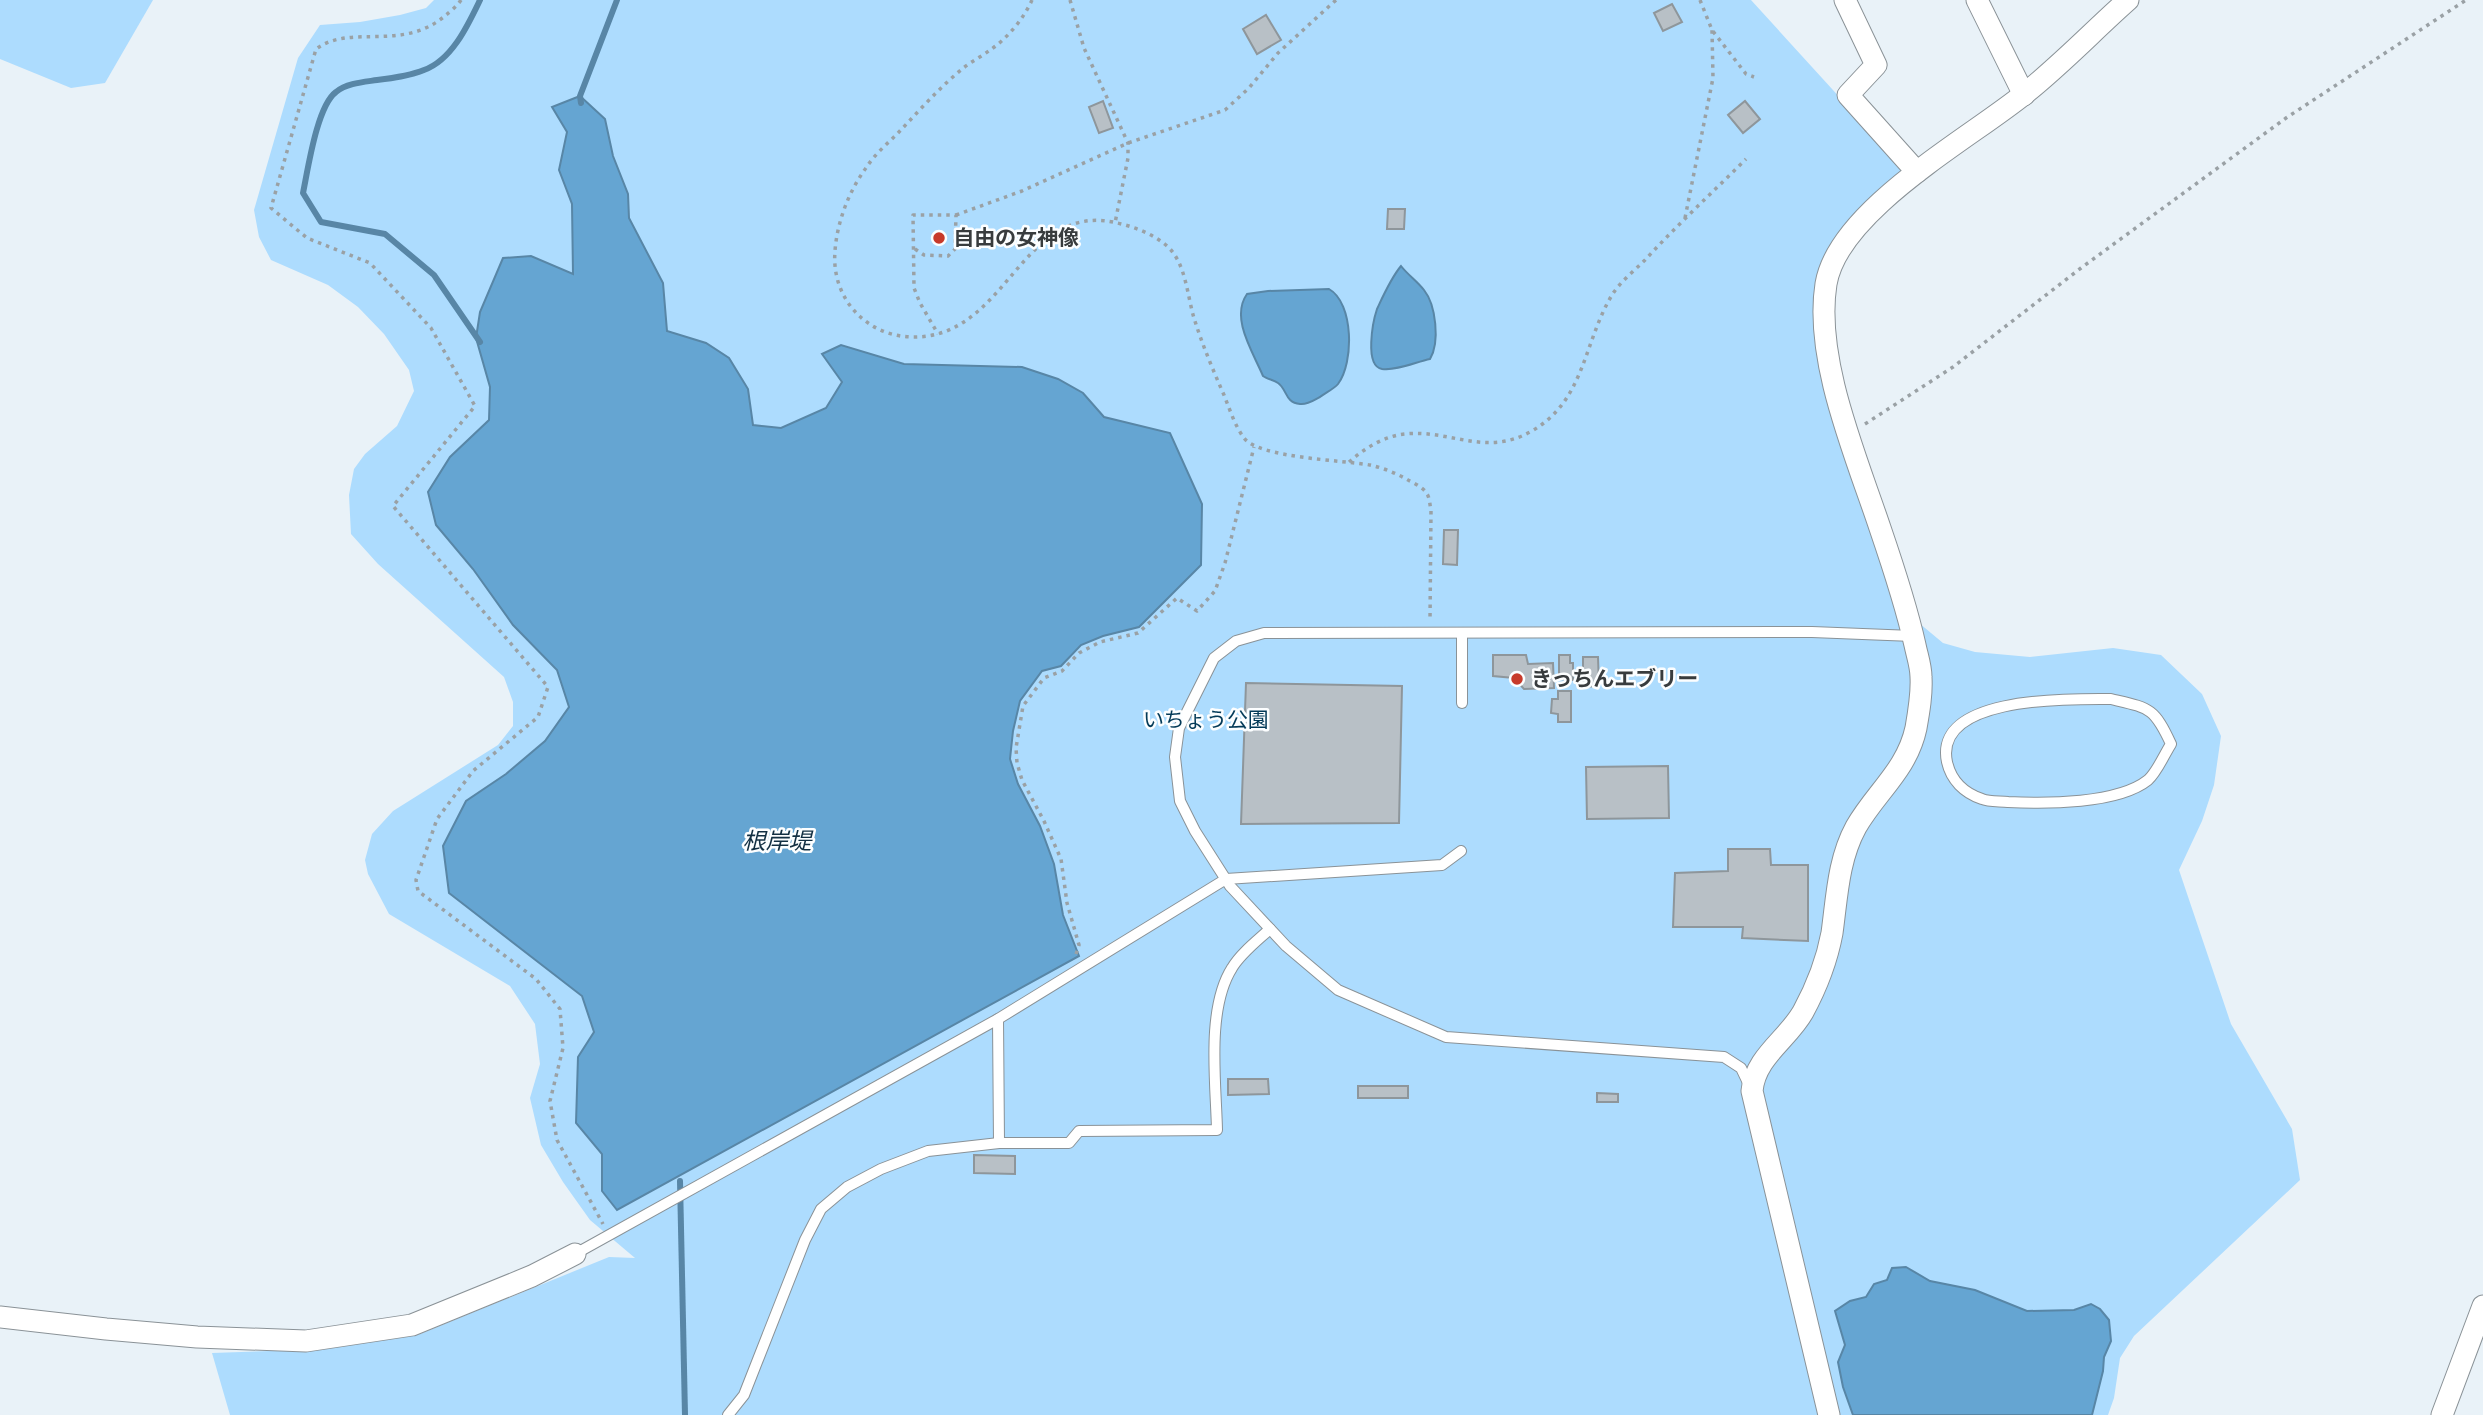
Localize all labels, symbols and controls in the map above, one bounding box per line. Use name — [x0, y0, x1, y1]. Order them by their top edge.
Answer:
place label: 自由の女神像 — [953, 224, 1079, 249]
marker: 自由の女神像 — [931, 230, 947, 246]
place label: きっちんエブリー — [1531, 665, 1698, 690]
marker: きっちんエブリー — [1509, 671, 1525, 687]
park label: いちょう公園 — [1143, 706, 1269, 731]
water label: 根岸堤 — [743, 826, 815, 854]

